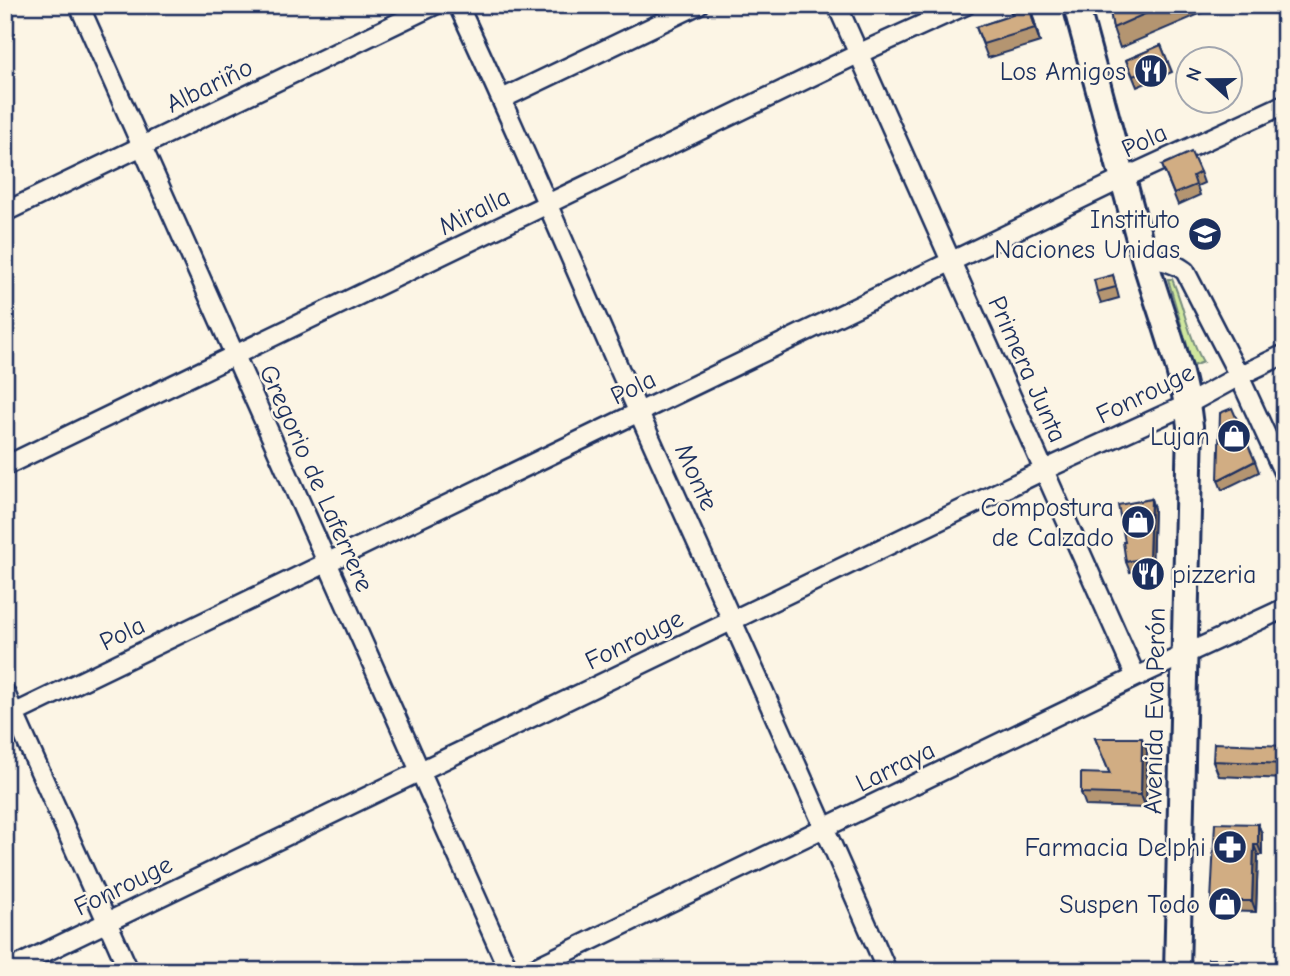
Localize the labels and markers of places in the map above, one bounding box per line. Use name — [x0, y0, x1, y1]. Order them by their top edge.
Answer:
restaurant icon: Los Amigos — [1132, 52, 1170, 90]
place label: Los Amigos — [1000, 57, 1126, 87]
place label: Instituto Naciones Unidas — [994, 205, 1180, 265]
school or university icon: Instituto Naciones Unidas — [1186, 215, 1224, 253]
shop icon: Lujan — [1215, 417, 1253, 455]
place label: Lujan — [1150, 422, 1210, 452]
place label: Compostura de Calzado — [981, 493, 1114, 553]
shop icon: Compostura de Calzado — [1119, 503, 1157, 541]
restaurant icon: pizzeria — [1129, 555, 1167, 593]
place label: pizzeria — [1172, 560, 1256, 590]
pharmacy icon: Farmacia Delphi — [1211, 828, 1249, 866]
place label: Farmacia Delphi — [1025, 833, 1206, 863]
shop icon: Suspen Todo — [1206, 885, 1244, 923]
place label: Suspen Todo — [1059, 890, 1200, 920]

